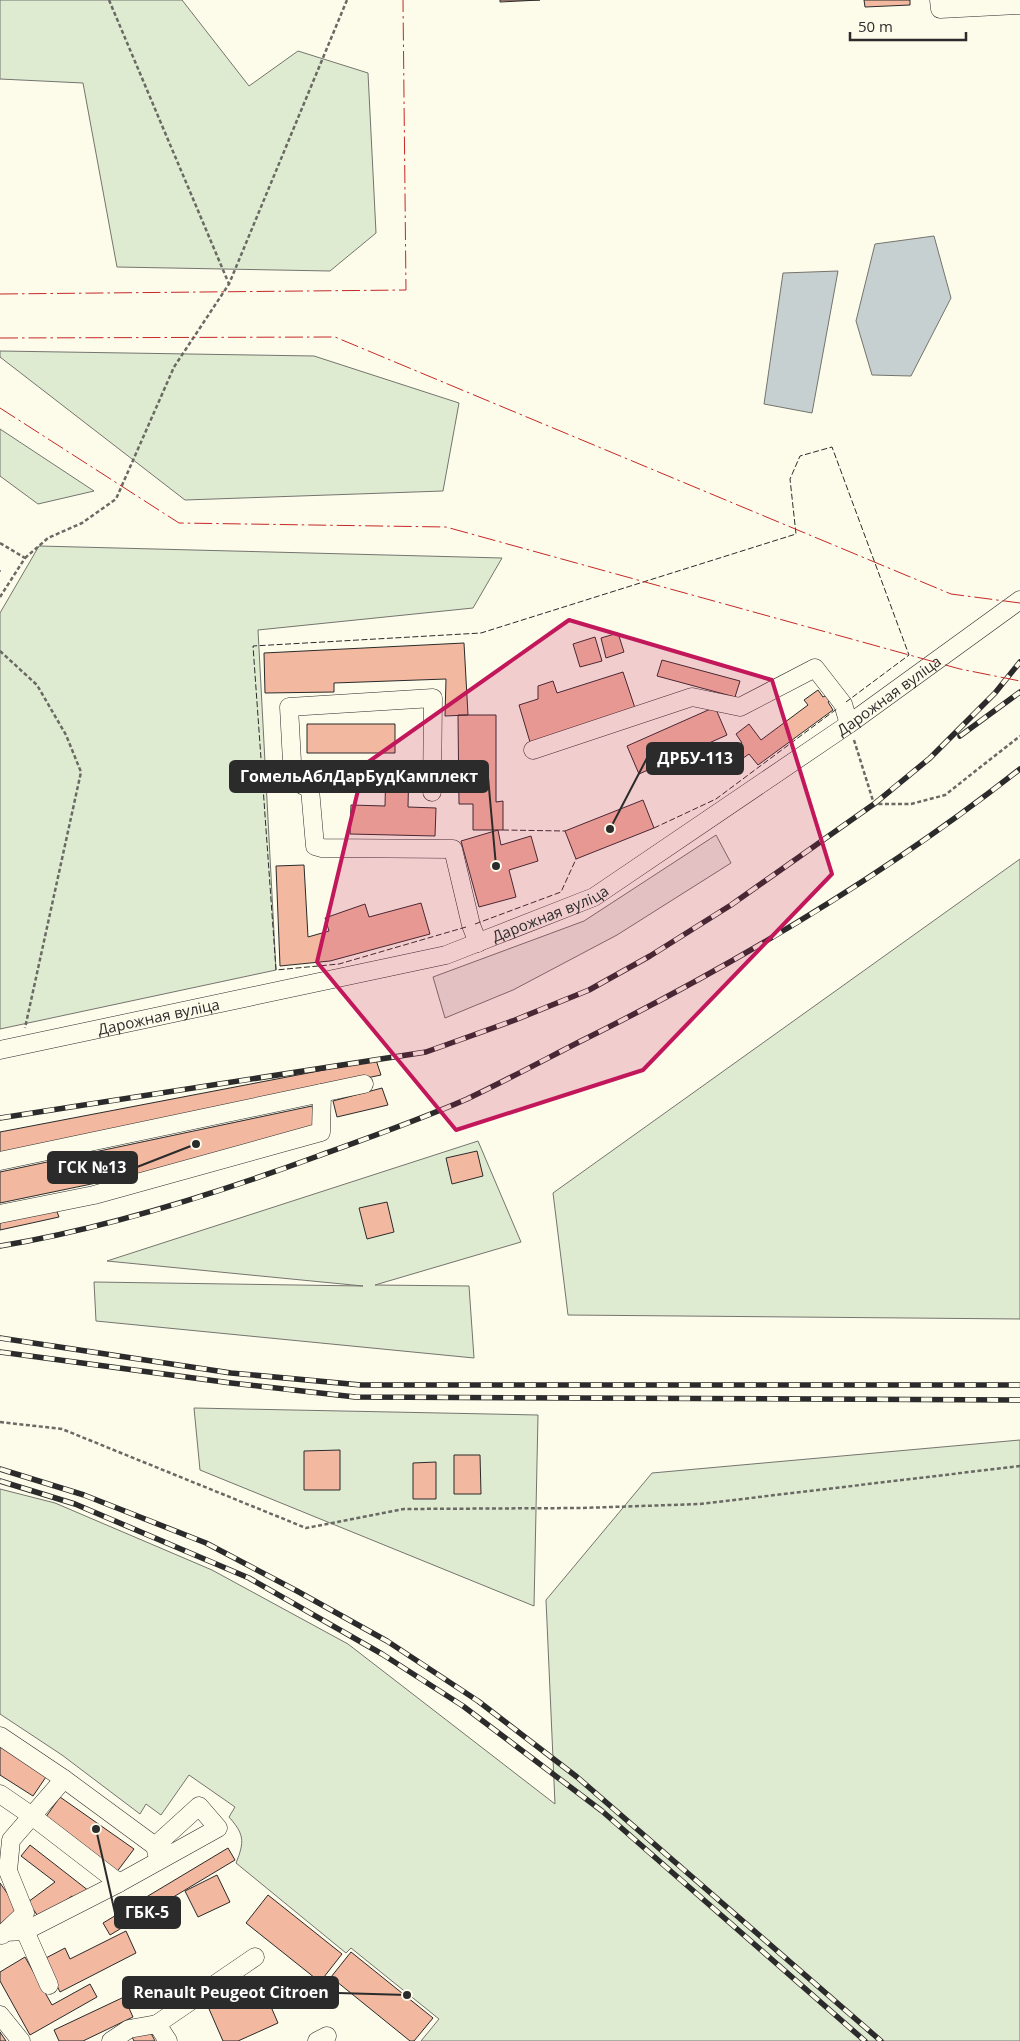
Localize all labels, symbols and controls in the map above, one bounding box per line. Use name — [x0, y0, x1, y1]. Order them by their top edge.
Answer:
scale bar — [850, 10, 966, 42]
text: 50 m — [858, 16, 893, 36]
street label: Дарожная вуліца — [832, 651, 945, 740]
callout: ДРБУ-113 — [647, 743, 743, 774]
text: ДРБУ-113 — [657, 747, 733, 769]
callout: ГомельАблДарБудКамплект — [230, 761, 488, 792]
text: ГомельАблДарБудКамплект — [240, 765, 478, 787]
street label: Дарожная вуліца — [489, 880, 612, 946]
street label: Дарожная вуліца — [96, 994, 221, 1039]
callout: ГСК №13 — [48, 1152, 137, 1183]
text: ГСК №13 — [58, 1156, 126, 1178]
callout: ГБК-5 — [115, 1897, 180, 1928]
text: ГБК-5 — [125, 1901, 169, 1923]
callout: Renault Peugeot Citroen — [123, 1977, 338, 2008]
text: Renault Peugeot Citroen — [133, 1981, 329, 2003]

